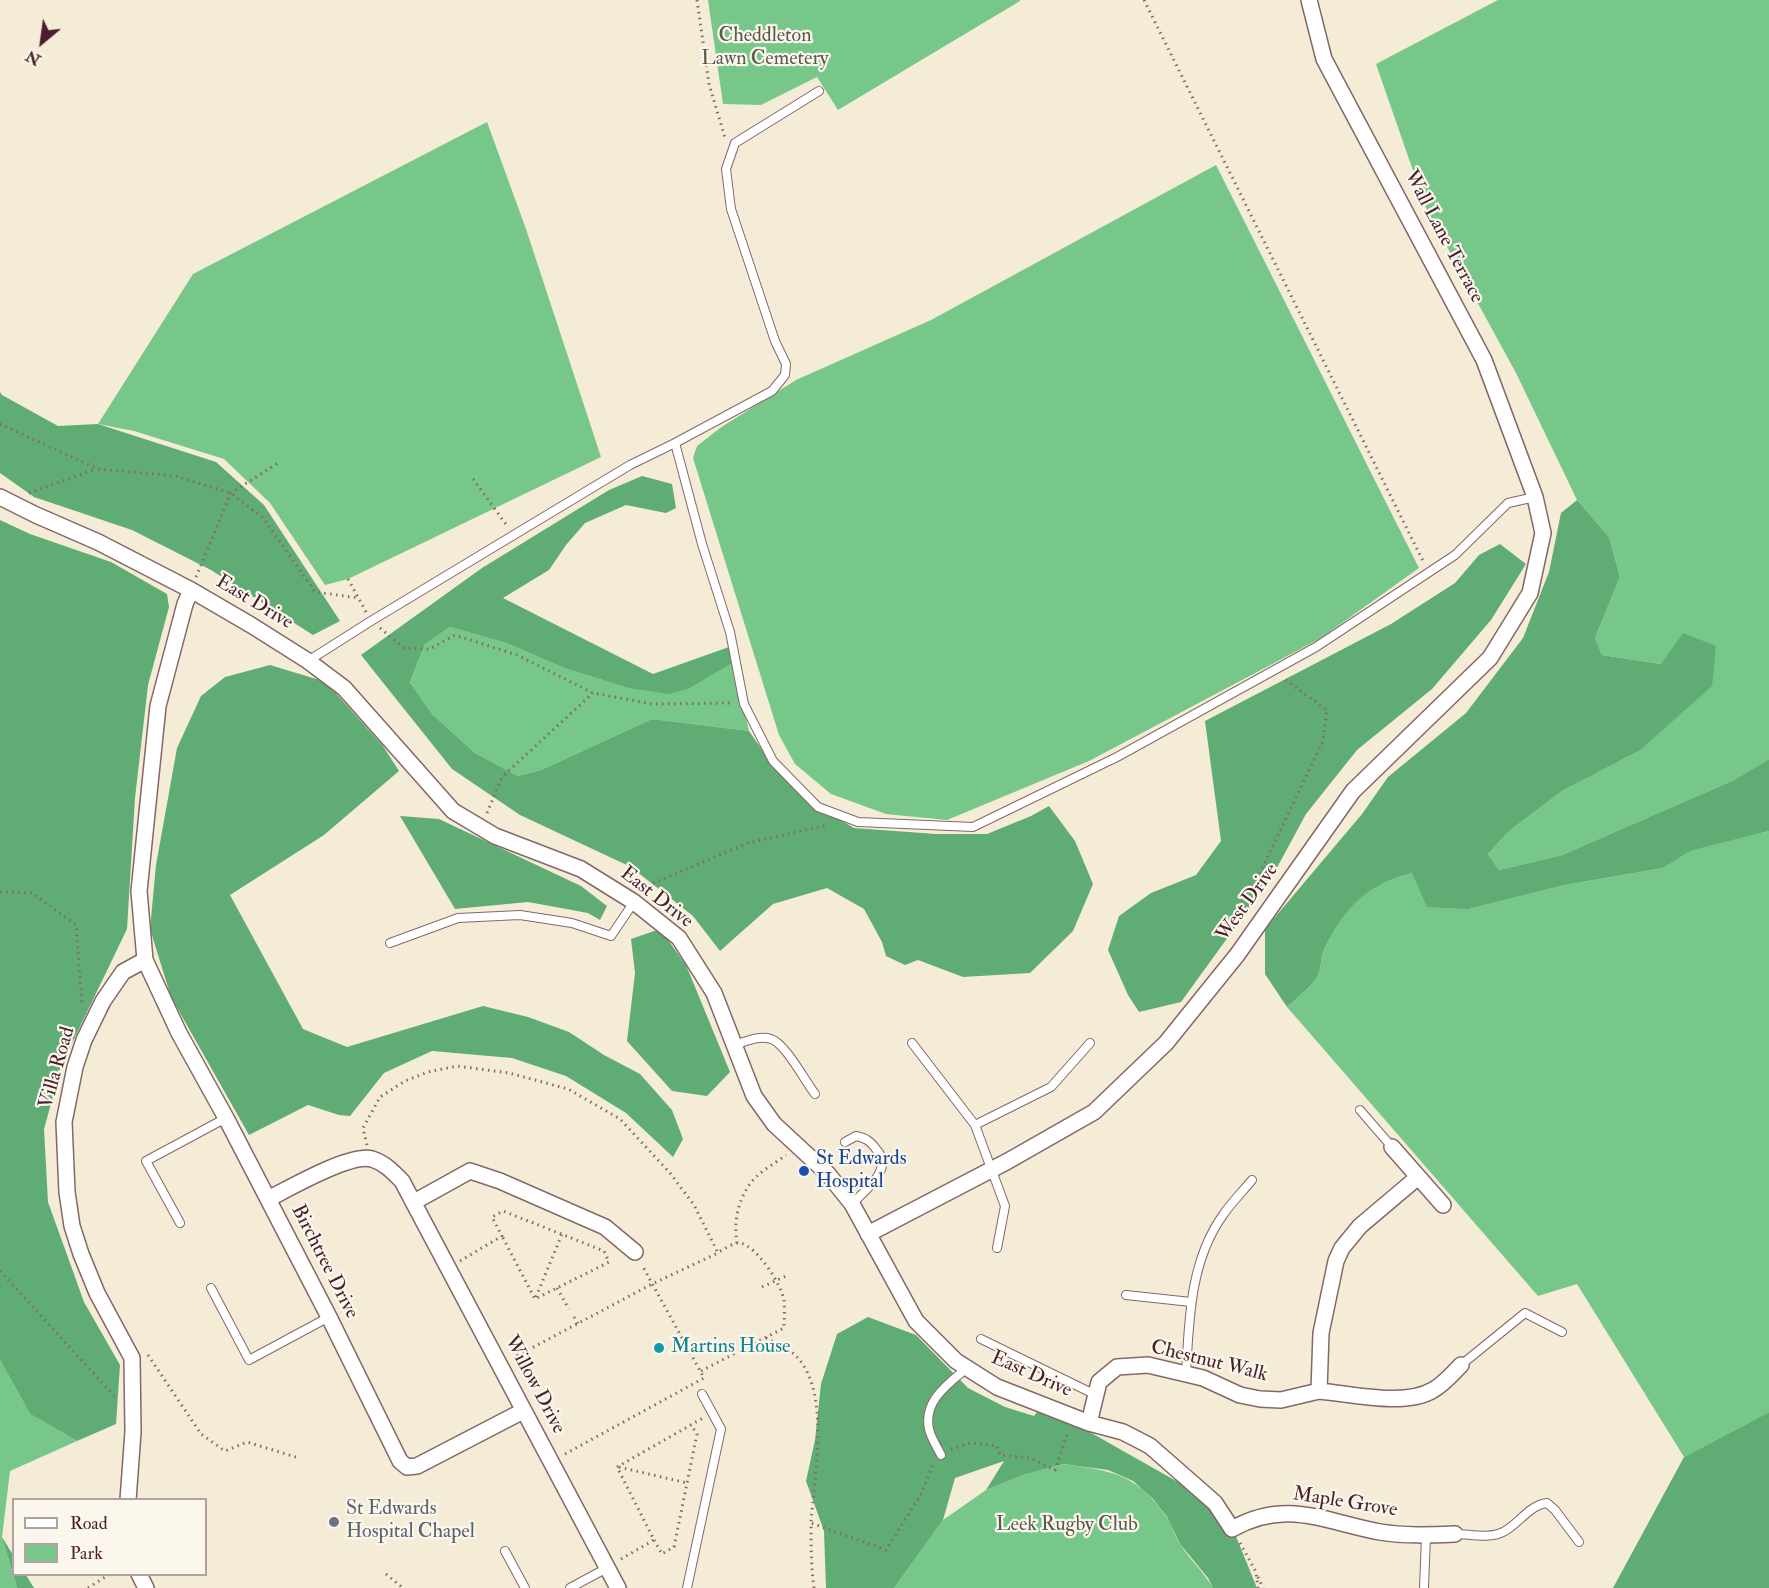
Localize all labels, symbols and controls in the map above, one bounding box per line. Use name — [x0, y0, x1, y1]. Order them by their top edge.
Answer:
north arrow — [12, 12, 72, 72]
park label: Cheddleton Lawn Cemetery — [701, 25, 829, 72]
text: N — [22, 46, 44, 70]
street label: Wall Lane Terrace — [1398, 166, 1488, 308]
street label: East Drive — [211, 571, 297, 635]
street label: West Drive — [1212, 859, 1284, 947]
street label: East Drive — [615, 862, 697, 934]
street label: Villa Road — [35, 1024, 81, 1112]
place label: St Edwards Hospital — [816, 1148, 906, 1195]
marker: St Edwards Hospital — [797, 1164, 811, 1178]
street label: Birchtree Drive — [285, 1201, 363, 1323]
street label: Willow Drive — [498, 1332, 570, 1438]
place label: Martins House — [671, 1336, 790, 1360]
street label: Chestnut Walk — [1148, 1336, 1270, 1388]
marker: Martins House — [652, 1341, 666, 1355]
street label: East Drive — [987, 1347, 1075, 1403]
street label: Maple Grove — [1291, 1483, 1399, 1523]
legend — [12, 1498, 207, 1576]
place label: St Edwards Hospital Chapel — [346, 1498, 475, 1545]
text: Road — [70, 1512, 108, 1535]
park label: Leek Rugby Club — [996, 1514, 1138, 1538]
marker: St Edwards Hospital Chapel — [327, 1515, 341, 1529]
text: Park — [70, 1542, 103, 1565]

